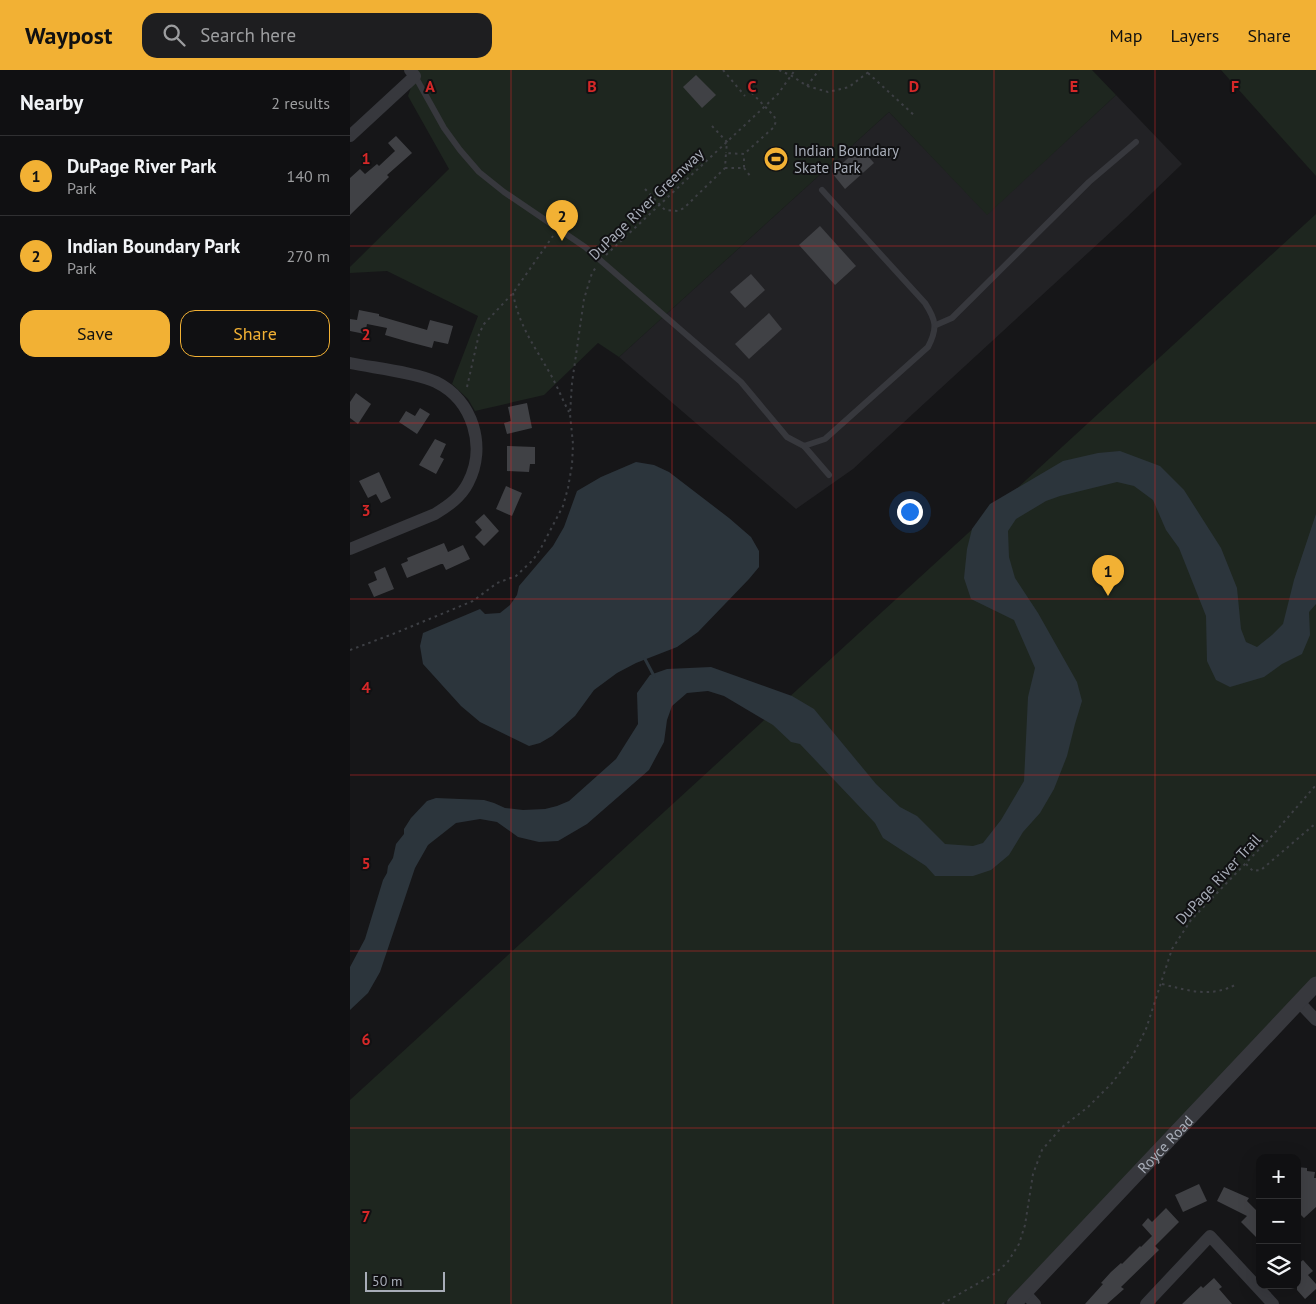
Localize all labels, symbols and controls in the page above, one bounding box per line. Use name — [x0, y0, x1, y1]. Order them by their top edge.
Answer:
search box — [142, 13, 492, 58]
text: Waypost — [25, 20, 112, 51]
icon: search — [160, 21, 188, 49]
text: Search here — [200, 23, 296, 47]
text: Map — [1110, 24, 1142, 47]
text: Layers — [1170, 24, 1219, 47]
text: Share — [1247, 24, 1291, 47]
text: A — [425, 76, 435, 96]
text: B — [587, 76, 597, 96]
text: C — [748, 76, 757, 96]
text: D — [909, 76, 919, 96]
text: E — [1070, 76, 1078, 96]
text: F — [1231, 76, 1239, 96]
text: Nearby — [20, 89, 83, 116]
text: 2 results — [271, 93, 330, 113]
place label: Indian Boundary Skate Park — [794, 141, 899, 177]
street label: DuPage River Greenway — [585, 144, 707, 264]
sports icon: Indian Boundary Skate Park — [763, 146, 789, 172]
text: 1 — [361, 148, 371, 168]
text: DuPage River Park — [67, 154, 216, 178]
text: 1 — [31, 166, 41, 186]
text: 140 m — [287, 166, 330, 186]
text: Park — [67, 178, 96, 198]
pin: 2 — [546, 200, 578, 241]
text: Indian Boundary Park — [67, 234, 240, 258]
text: 2 — [31, 246, 41, 266]
text: 270 m — [287, 246, 330, 266]
text: Park — [67, 258, 96, 278]
button: Save — [20, 310, 170, 357]
button: Share — [180, 310, 330, 357]
text: 2 — [361, 324, 371, 344]
your location — [897, 499, 923, 525]
text: 3 — [361, 500, 371, 520]
pin: 1 — [1092, 555, 1124, 596]
text: 4 — [361, 677, 371, 697]
street label: DuPage River Trail — [1171, 829, 1265, 928]
text: 5 — [361, 853, 371, 873]
text: 6 — [361, 1029, 371, 1049]
street label: Royce Road — [1133, 1111, 1197, 1177]
map controls — [1256, 1154, 1301, 1289]
button: + — [1256, 1154, 1301, 1199]
button: − — [1256, 1199, 1301, 1244]
text: 7 — [361, 1206, 371, 1226]
button: layers — [1256, 1244, 1301, 1289]
scale bar — [365, 1269, 445, 1292]
text: 50 m — [372, 1272, 402, 1290]

